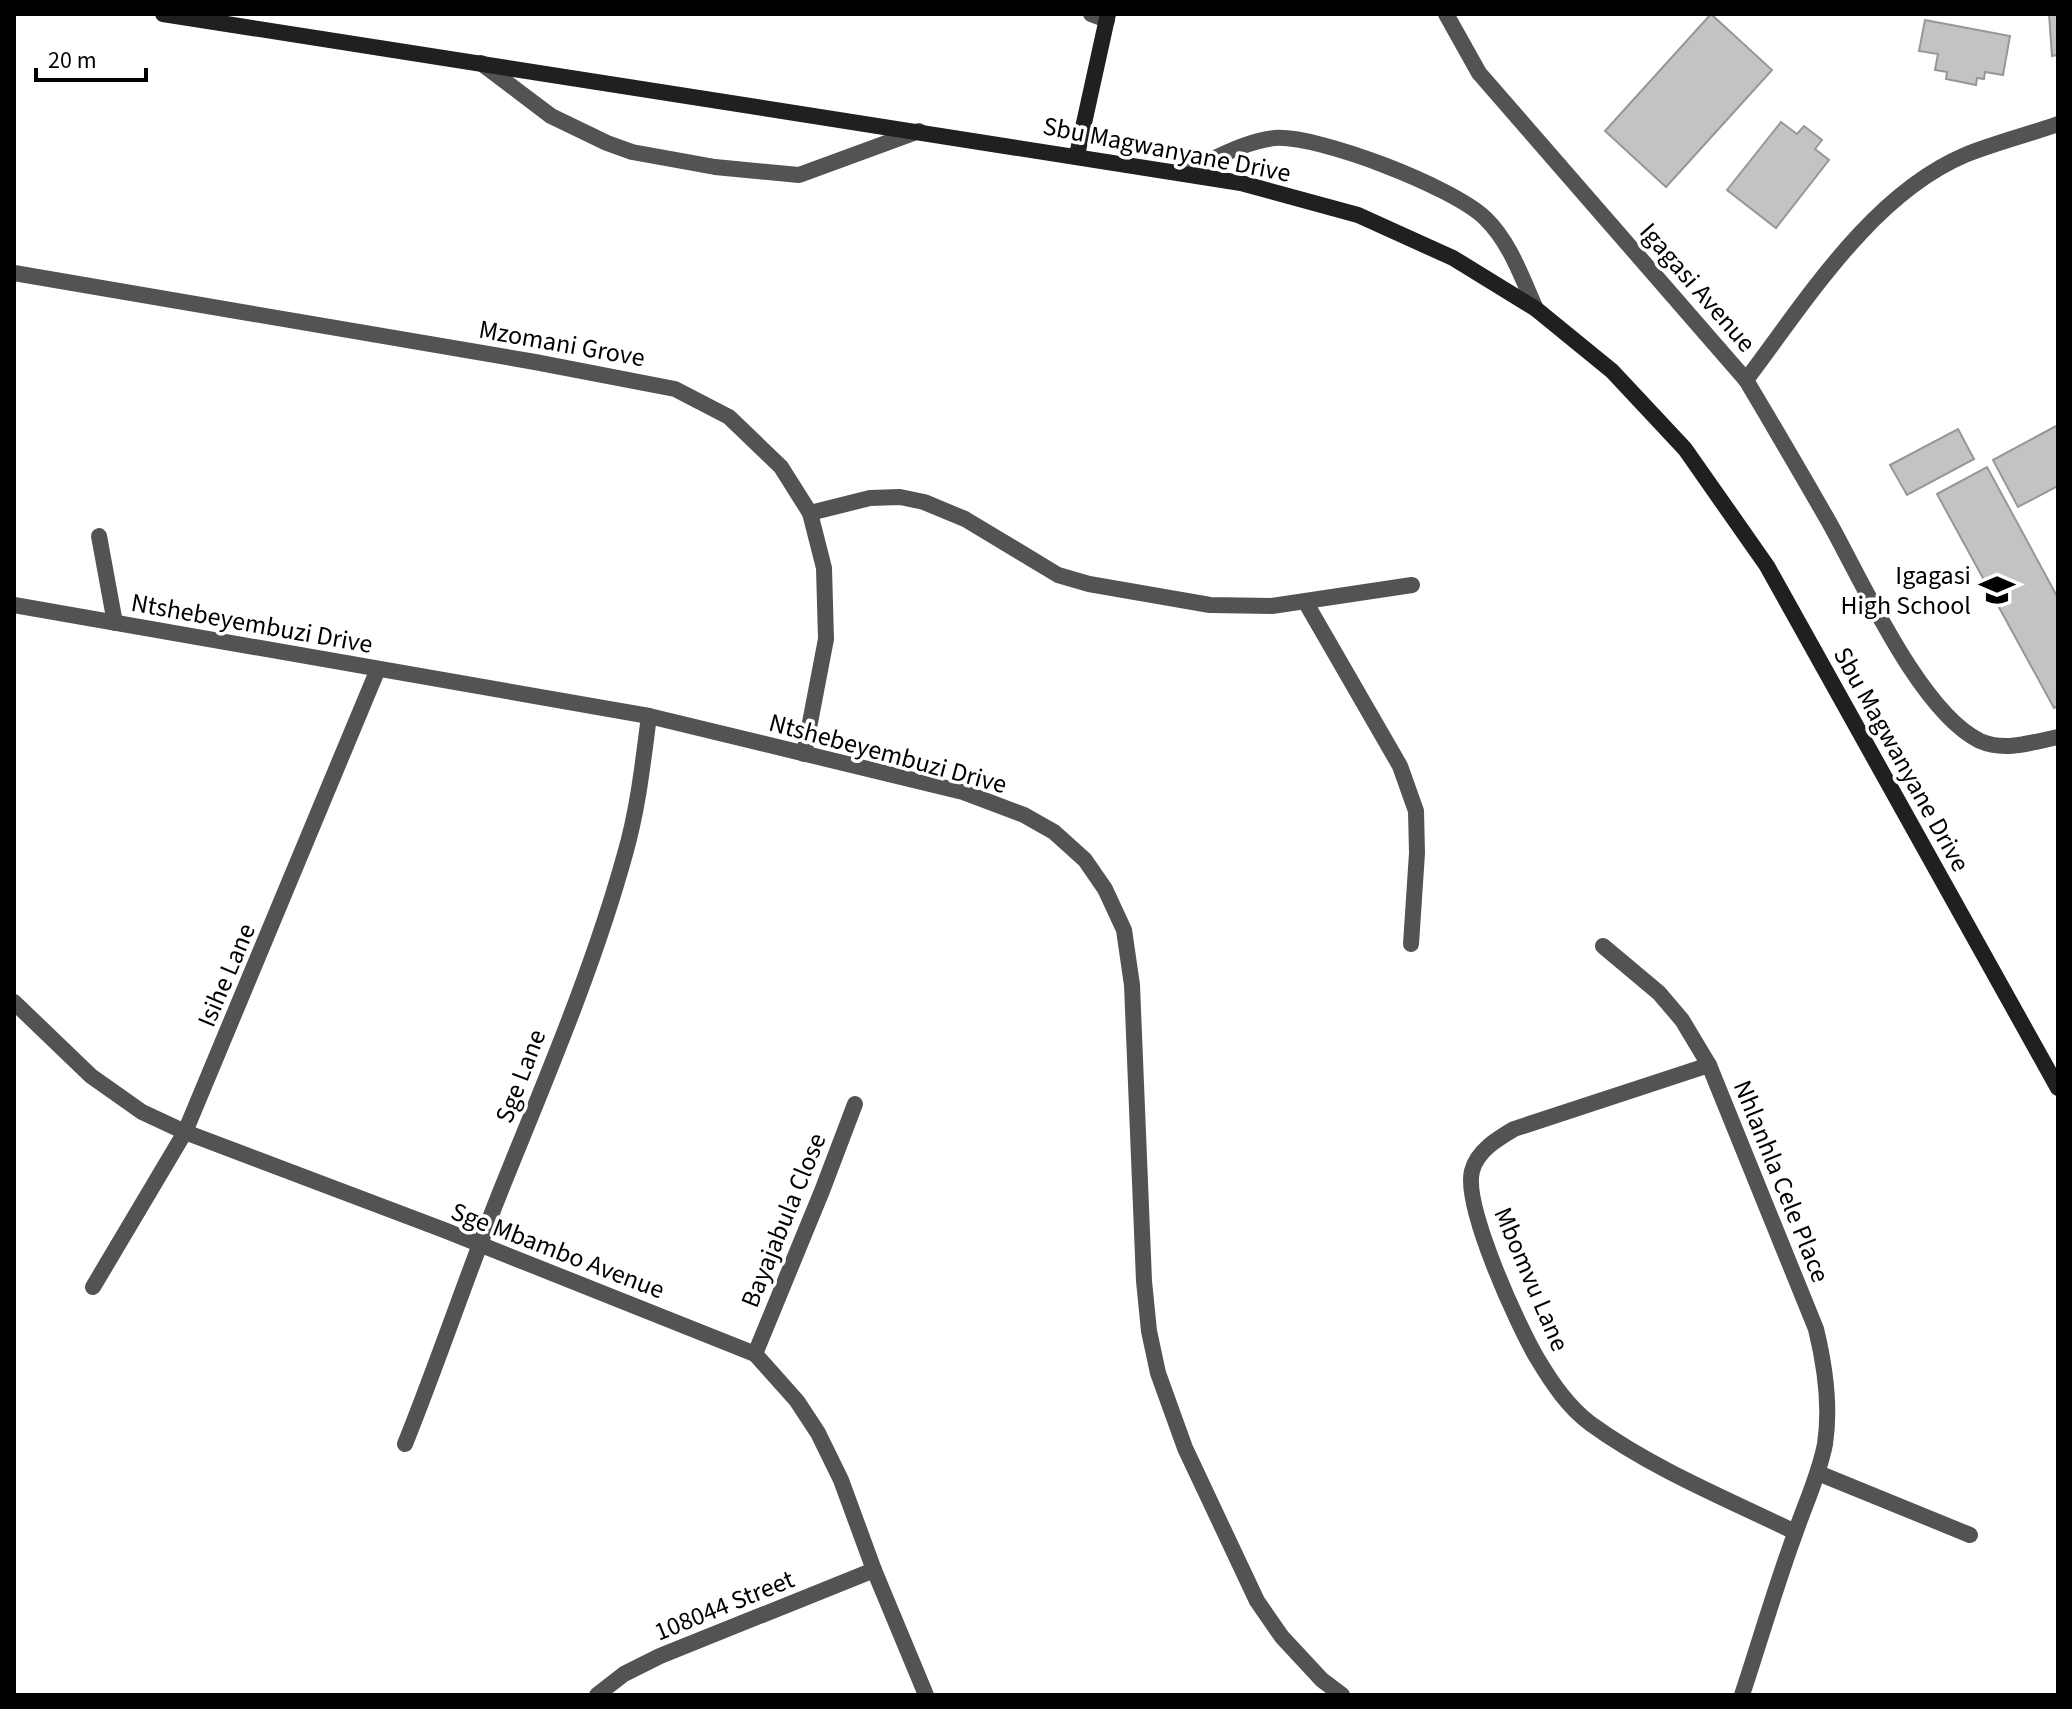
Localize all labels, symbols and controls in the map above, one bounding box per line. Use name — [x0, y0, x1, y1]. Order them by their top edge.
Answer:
scale bar — [36, 32, 146, 82]
text: 20 m — [48, 43, 97, 78]
street label: Sbu Magwanyane Drive — [1040, 107, 1294, 192]
street label: Igagasi Avenue — [1631, 214, 1764, 360]
street label: Mzomani Grove — [476, 311, 648, 376]
place label: Igagasi High School — [1841, 557, 1971, 624]
school or university icon: Igagasi High School — [1978, 571, 2016, 609]
street label: Ntshebeyembuzi Drive — [128, 584, 376, 663]
street label: Sbu Magwanyane Drive — [1824, 640, 1979, 878]
street label: Ntshebeyembuzi Drive — [765, 704, 1011, 803]
street label: Isihe Lane — [188, 918, 265, 1033]
street label: Sge Lane — [486, 1024, 555, 1128]
street label: Nhlanhla Cele Place — [1724, 1075, 1839, 1288]
street label: Bayajabula Close — [732, 1127, 835, 1313]
street label: Sge Mbambo Avenue — [446, 1193, 670, 1308]
street label: Mbomvu Lane — [1485, 1201, 1579, 1357]
street label: 108044 Street — [649, 1561, 800, 1650]

